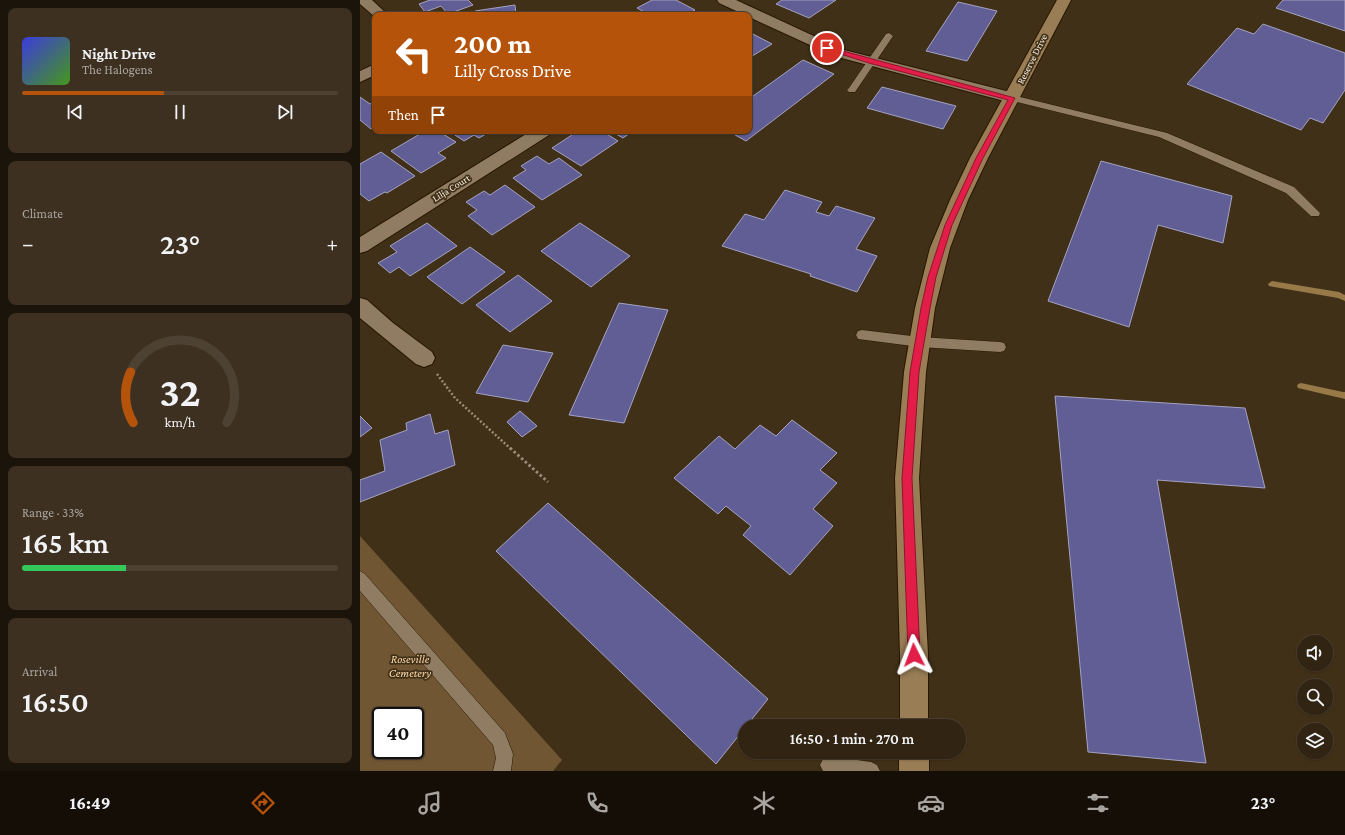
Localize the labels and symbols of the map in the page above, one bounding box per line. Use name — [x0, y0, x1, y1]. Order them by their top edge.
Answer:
pin — [810, 31, 844, 65]
street label: Reserve Drive — [1015, 32, 1049, 86]
street label: Lilja Court — [430, 172, 473, 205]
position arrow — [893, 634, 935, 676]
park label: Roseville Cemetery — [389, 652, 431, 680]
speed limit sign: 40 — [372, 707, 424, 759]

